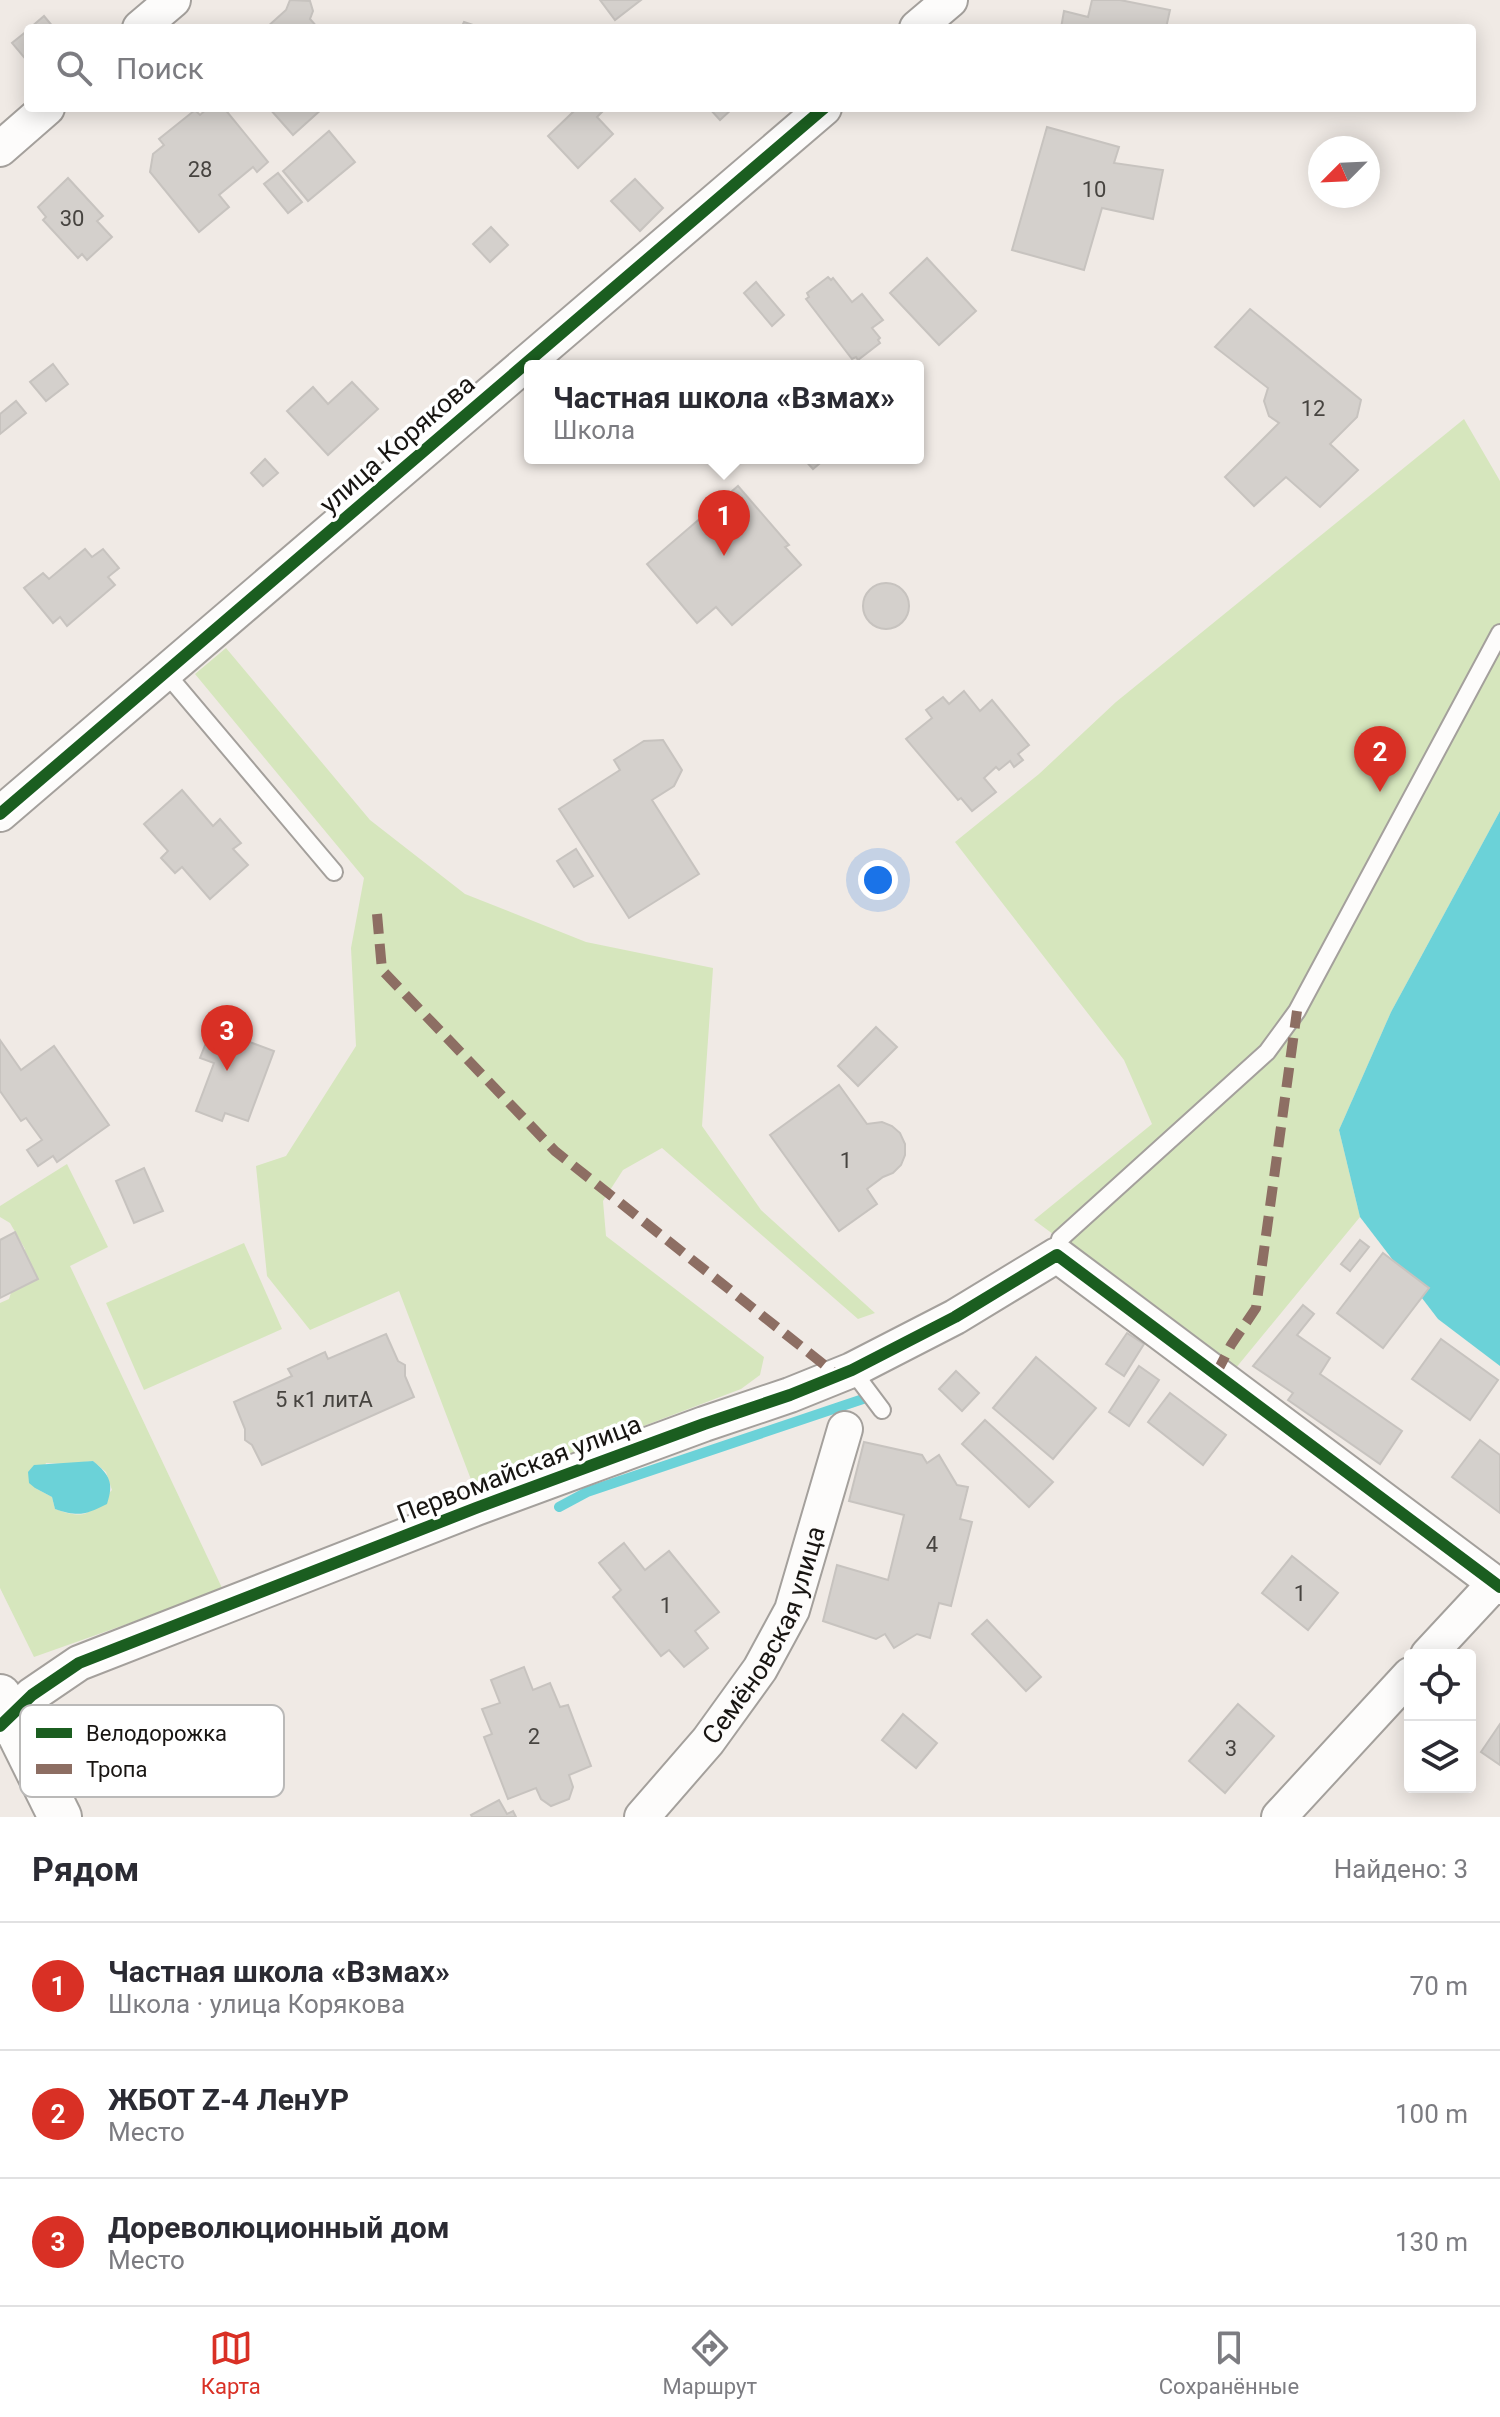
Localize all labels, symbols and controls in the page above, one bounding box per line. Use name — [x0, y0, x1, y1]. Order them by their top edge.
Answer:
search box — [24, 24, 1476, 112]
icon: search — [52, 46, 96, 90]
text: Поиск — [116, 51, 204, 86]
north arrow — [1308, 136, 1380, 208]
house number: 28 — [188, 157, 212, 182]
house number: 10 — [1082, 177, 1106, 202]
house number: 30 — [60, 206, 84, 231]
popup — [524, 360, 924, 464]
street label: улица Корякова — [313, 369, 481, 519]
text: Частная школа «Взмах» — [553, 380, 895, 415]
house number: 12 — [1301, 396, 1325, 421]
text: Школа — [553, 415, 635, 445]
pin: 1 — [698, 490, 750, 556]
pin: 2 — [1354, 726, 1406, 792]
your location — [858, 860, 898, 900]
pin: 3 — [201, 1005, 253, 1071]
house number: 1 — [840, 1148, 852, 1173]
house number: 5 к1 литА — [275, 1387, 374, 1412]
street label: Первомайская улица — [393, 1409, 645, 1529]
street label: Семёновская улица — [696, 1523, 831, 1750]
house number: 4 — [926, 1532, 938, 1557]
house number: 1 — [1294, 1581, 1306, 1606]
house number: 1 — [660, 1593, 672, 1618]
map controls — [1404, 1649, 1476, 1793]
button: locate — [1404, 1649, 1476, 1721]
legend — [20, 1705, 284, 1797]
text: Велодорожка — [86, 1721, 227, 1746]
button: layers — [1404, 1721, 1476, 1793]
house number: 2 — [528, 1724, 540, 1749]
house number: 3 — [1225, 1736, 1237, 1761]
text: Тропа — [86, 1757, 148, 1782]
text: Рядом — [32, 1849, 139, 1889]
text: Найдено: 3 — [1334, 1854, 1468, 1884]
text: Частная школа «Взмах» — [108, 1954, 450, 1989]
text: 1 — [51, 1971, 65, 2001]
text: 70 m — [1410, 1971, 1468, 2001]
text: Школа · улица Корякова — [108, 1989, 405, 2019]
text: ЖБОТ Z-4 ЛенУР — [108, 2082, 349, 2117]
text: 2 — [51, 2099, 65, 2129]
text: 100 m — [1395, 2099, 1468, 2129]
text: Место — [108, 2117, 185, 2147]
text: Дореволюционный дом — [108, 2210, 449, 2245]
text: 3 — [51, 2227, 65, 2257]
text: 130 m — [1395, 2227, 1468, 2257]
text: Место — [108, 2245, 185, 2275]
tab: Карта — [201, 2326, 261, 2399]
tab: Маршрут — [663, 2326, 757, 2399]
tab: Сохранённые — [1159, 2326, 1299, 2399]

